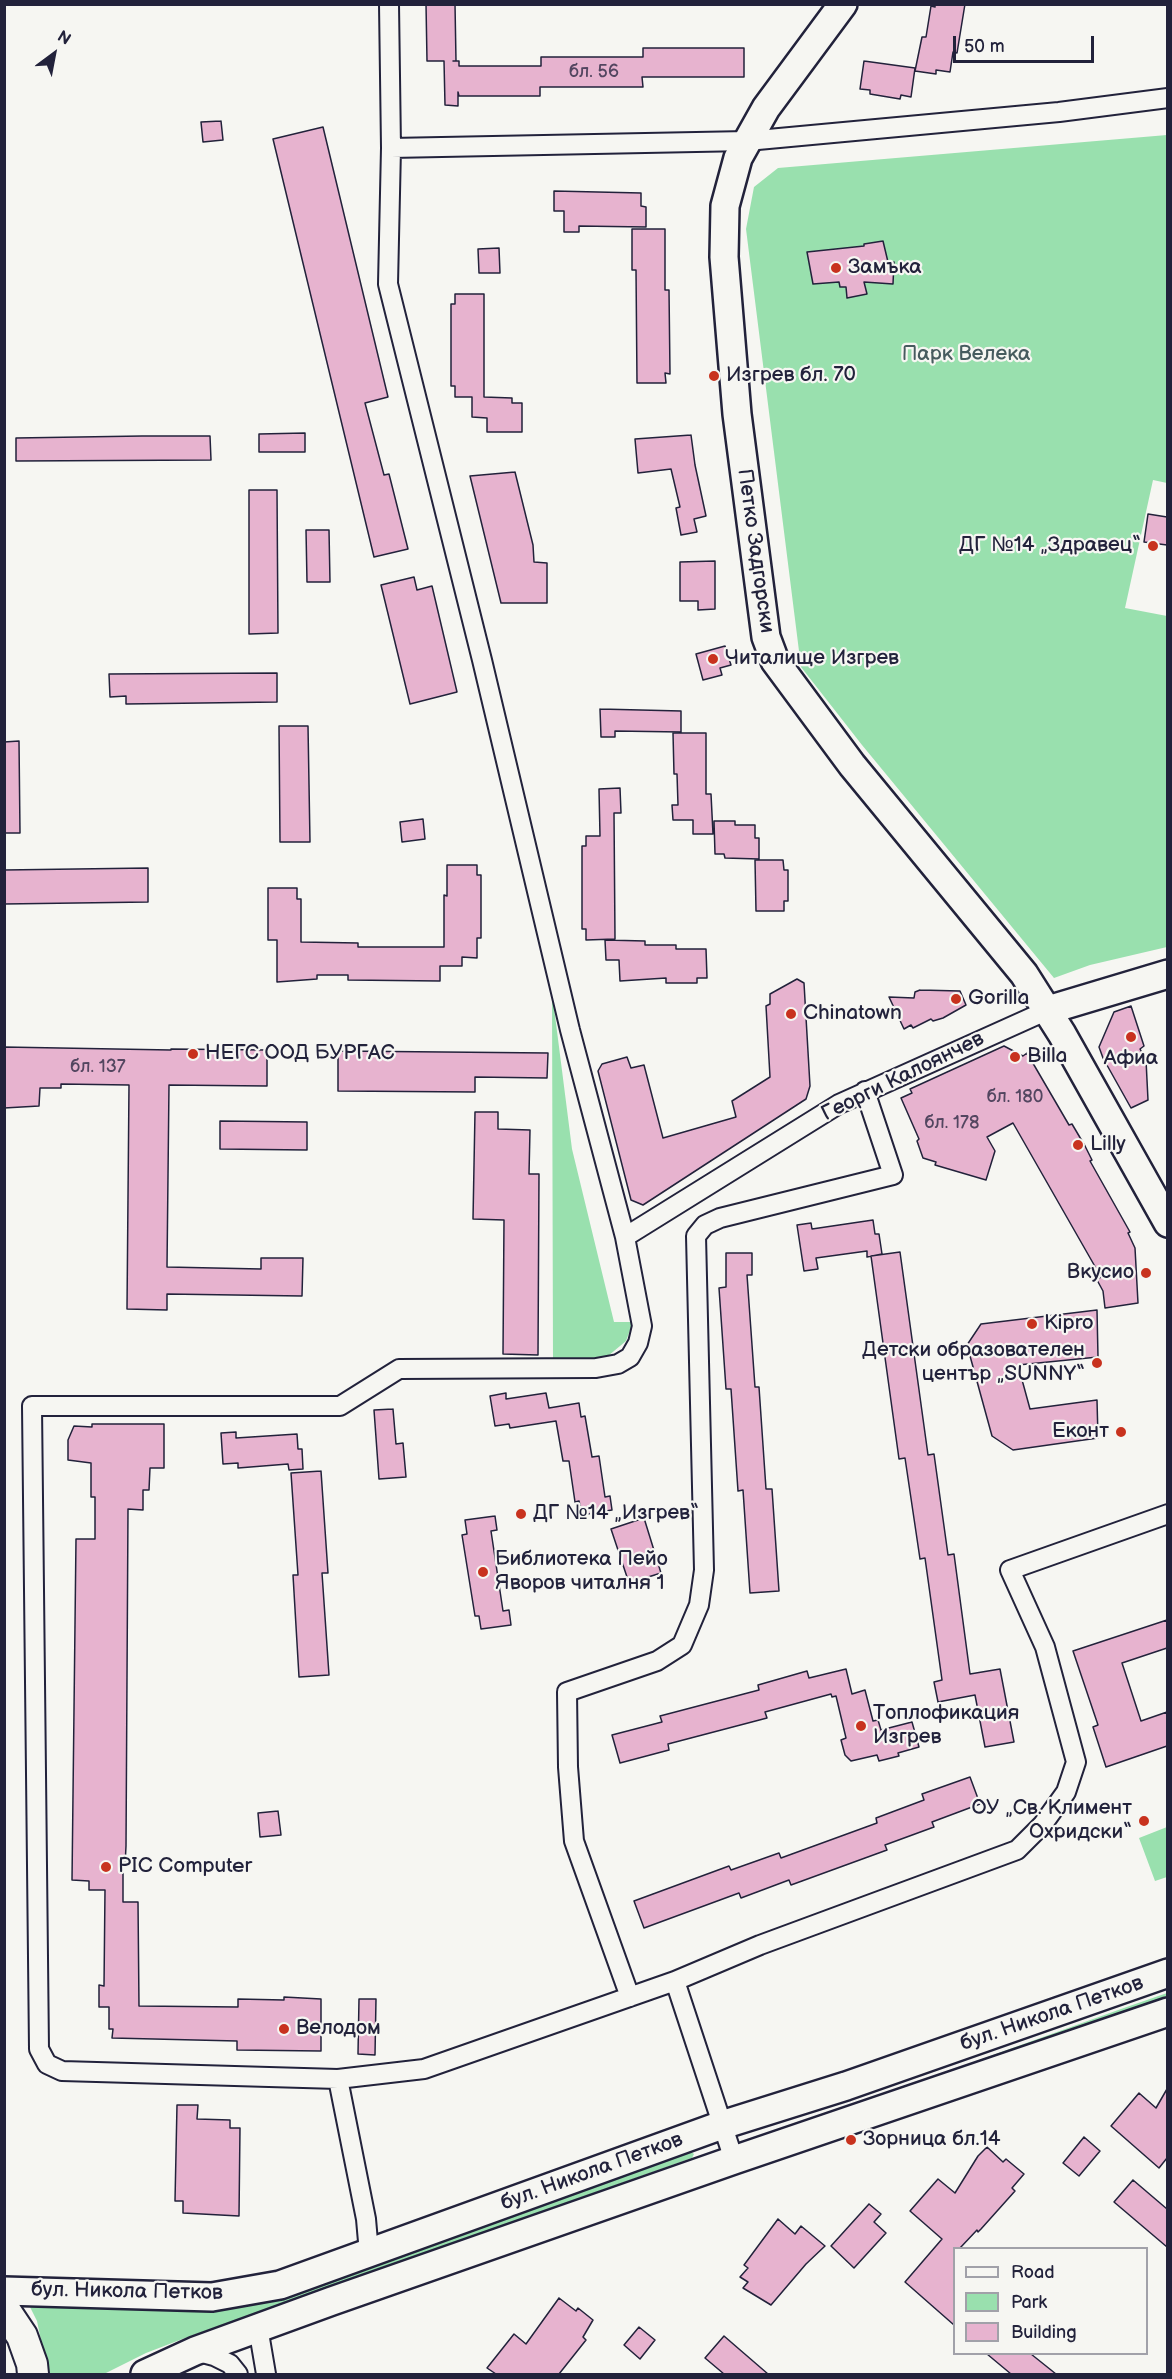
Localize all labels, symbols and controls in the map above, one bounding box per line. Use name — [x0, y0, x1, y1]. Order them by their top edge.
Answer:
north arrow — [24, 24, 84, 84]
scale bar — [956, 24, 1097, 62]
text: N — [54, 27, 74, 50]
text: 50 m — [964, 36, 1005, 57]
house number: бл. 56 — [569, 61, 619, 83]
place label: Замъка — [848, 255, 922, 281]
marker: Замъка — [829, 261, 843, 275]
park label: Парк Велека — [902, 342, 1030, 368]
place label: Изгрев бл. 70 — [726, 363, 856, 389]
marker: Изгрев бл. 70 — [707, 369, 721, 383]
street label: Петко Задгорски — [731, 467, 779, 635]
place label: ДГ №14 „Здравец“ — [959, 533, 1141, 559]
marker: ДГ №14 „Здравец“ — [1146, 539, 1160, 553]
place label: Читалище Изгрев — [725, 646, 899, 672]
marker: Читалище Изгрев — [706, 652, 720, 666]
place label: Gorilla — [968, 986, 1029, 1012]
marker: Gorilla — [949, 992, 963, 1006]
place label: Chinatown — [803, 1001, 902, 1027]
marker: Chinatown — [784, 1007, 798, 1021]
street label: Георги Калоянчев — [818, 1027, 988, 1127]
marker: Афиа — [1124, 1030, 1138, 1044]
place label: НЕГС ООД БУРГАС — [205, 1041, 395, 1067]
place label: Billa — [1027, 1044, 1067, 1070]
place label: Афиа — [1104, 1046, 1158, 1072]
marker: НЕГС ООД БУРГАС — [186, 1047, 200, 1061]
marker: Billa — [1008, 1050, 1022, 1064]
house number: бл. 137 — [70, 1056, 126, 1078]
house number: бл. 180 — [987, 1086, 1043, 1108]
house number: бл. 178 — [925, 1112, 979, 1134]
place label: Lilly — [1090, 1132, 1126, 1158]
marker: Lilly — [1071, 1138, 1085, 1152]
place label: Вкусио — [1067, 1260, 1134, 1286]
marker: Вкусио — [1139, 1266, 1153, 1280]
place label: Kipro — [1044, 1311, 1094, 1337]
marker: Kipro — [1025, 1317, 1039, 1331]
place label: Детски образователен център „SUNNY“ — [862, 1338, 1085, 1388]
marker: Детски образователен център „SUNNY“ — [1090, 1356, 1104, 1370]
place label: Еконт — [1052, 1419, 1109, 1445]
marker: Еконт — [1114, 1425, 1128, 1439]
place label: ДГ №14 „Изгрев“ — [533, 1501, 699, 1527]
marker: ДГ №14 „Изгрев“ — [514, 1507, 528, 1521]
place label: Библиотека Пейо Яворов читалня 1 — [495, 1547, 668, 1597]
marker: Библиотека Пейо Яворов читалня 1 — [476, 1565, 490, 1579]
place label: Топлофикация Изгрев — [873, 1701, 1019, 1751]
marker: Топлофикация Изгрев — [854, 1719, 868, 1733]
place label: ОУ „Св. Климент Охридски“ — [971, 1796, 1132, 1846]
marker: ОУ „Св. Климент Охридски“ — [1137, 1814, 1151, 1828]
place label: PIC Computer — [118, 1854, 252, 1880]
marker: PIC Computer — [99, 1860, 113, 1874]
street label: бул. Никола Петков — [957, 1971, 1147, 2057]
place label: Велодом — [296, 2016, 381, 2042]
marker: Велодом — [277, 2022, 291, 2036]
street label: бул. Никола Петков — [498, 2127, 686, 2217]
place label: Зорница бл.14 — [863, 2127, 1001, 2153]
marker: Зорница бл.14 — [844, 2133, 858, 2147]
legend — [953, 2247, 1148, 2355]
text: Road — [1011, 2262, 1055, 2283]
street label: бул. Никола Петков — [31, 2278, 223, 2306]
text: Park — [1011, 2292, 1047, 2313]
text: Building — [1011, 2322, 1077, 2343]

